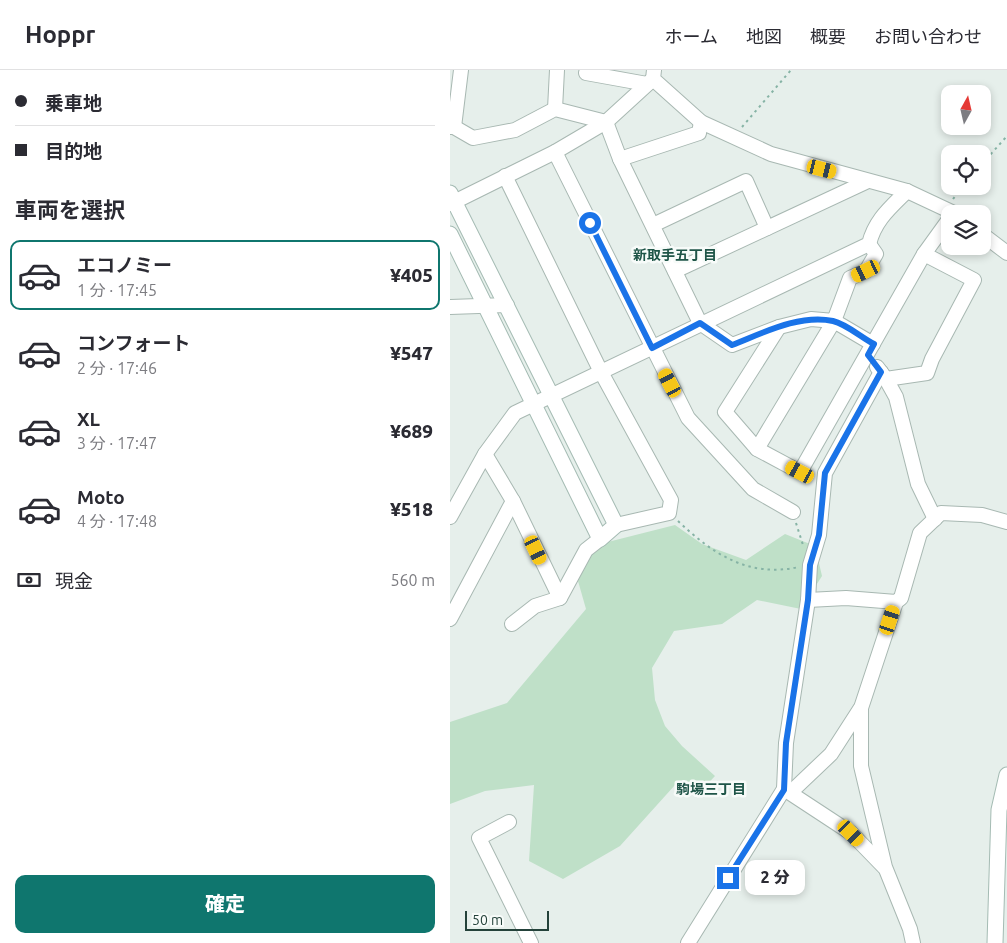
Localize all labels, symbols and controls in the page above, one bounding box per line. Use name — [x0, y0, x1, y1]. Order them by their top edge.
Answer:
text: Hoppr — [25, 21, 95, 48]
text: ホーム — [665, 26, 718, 46]
text: 地図 — [746, 26, 782, 46]
text: 概要 — [810, 26, 846, 46]
text: お問い合わせ — [874, 26, 982, 46]
north arrow — [941, 85, 991, 135]
map controls — [941, 85, 991, 255]
text: 乗車地 — [45, 92, 102, 114]
text: 目的地 — [45, 140, 102, 162]
button: locate — [941, 145, 991, 195]
car — [805, 158, 838, 180]
text: 車両を選択 — [15, 197, 125, 222]
button: layers — [941, 205, 991, 255]
route start — [579, 212, 601, 234]
district label: 新取手五丁目 — [633, 247, 717, 263]
icon: car — [17, 253, 62, 298]
text: エコノミー — [77, 254, 172, 276]
car — [849, 258, 882, 284]
text: ¥405 — [390, 264, 433, 286]
text: 1 分 · 17:45 — [77, 281, 157, 299]
icon: car — [17, 331, 62, 376]
text: コンフォート — [77, 332, 190, 354]
text: ¥547 — [390, 342, 433, 364]
text: 2 分 · 17:46 — [77, 359, 157, 377]
car — [656, 366, 683, 400]
text: XL — [77, 408, 100, 430]
icon: car — [17, 409, 62, 454]
text: ¥689 — [390, 420, 433, 442]
text: 3 分 · 17:47 — [77, 434, 157, 452]
car — [783, 458, 816, 486]
text: Moto — [77, 486, 125, 508]
icon: car — [17, 487, 62, 532]
text: ¥518 — [390, 498, 433, 520]
text: 4 分 · 17:48 — [77, 512, 157, 530]
car — [522, 533, 549, 567]
icon: cash — [15, 566, 43, 594]
text: 現金 — [55, 570, 93, 592]
text: 560 m — [390, 571, 435, 589]
car — [878, 603, 901, 637]
district label: 駒場三丁目 — [676, 781, 746, 797]
car — [835, 817, 866, 849]
callout: 2 分 — [746, 860, 806, 896]
route end — [717, 867, 739, 889]
text: 2 分 — [761, 868, 789, 886]
button: 確定 — [15, 875, 435, 933]
scale bar — [465, 908, 549, 931]
text: 50 m — [472, 912, 503, 928]

